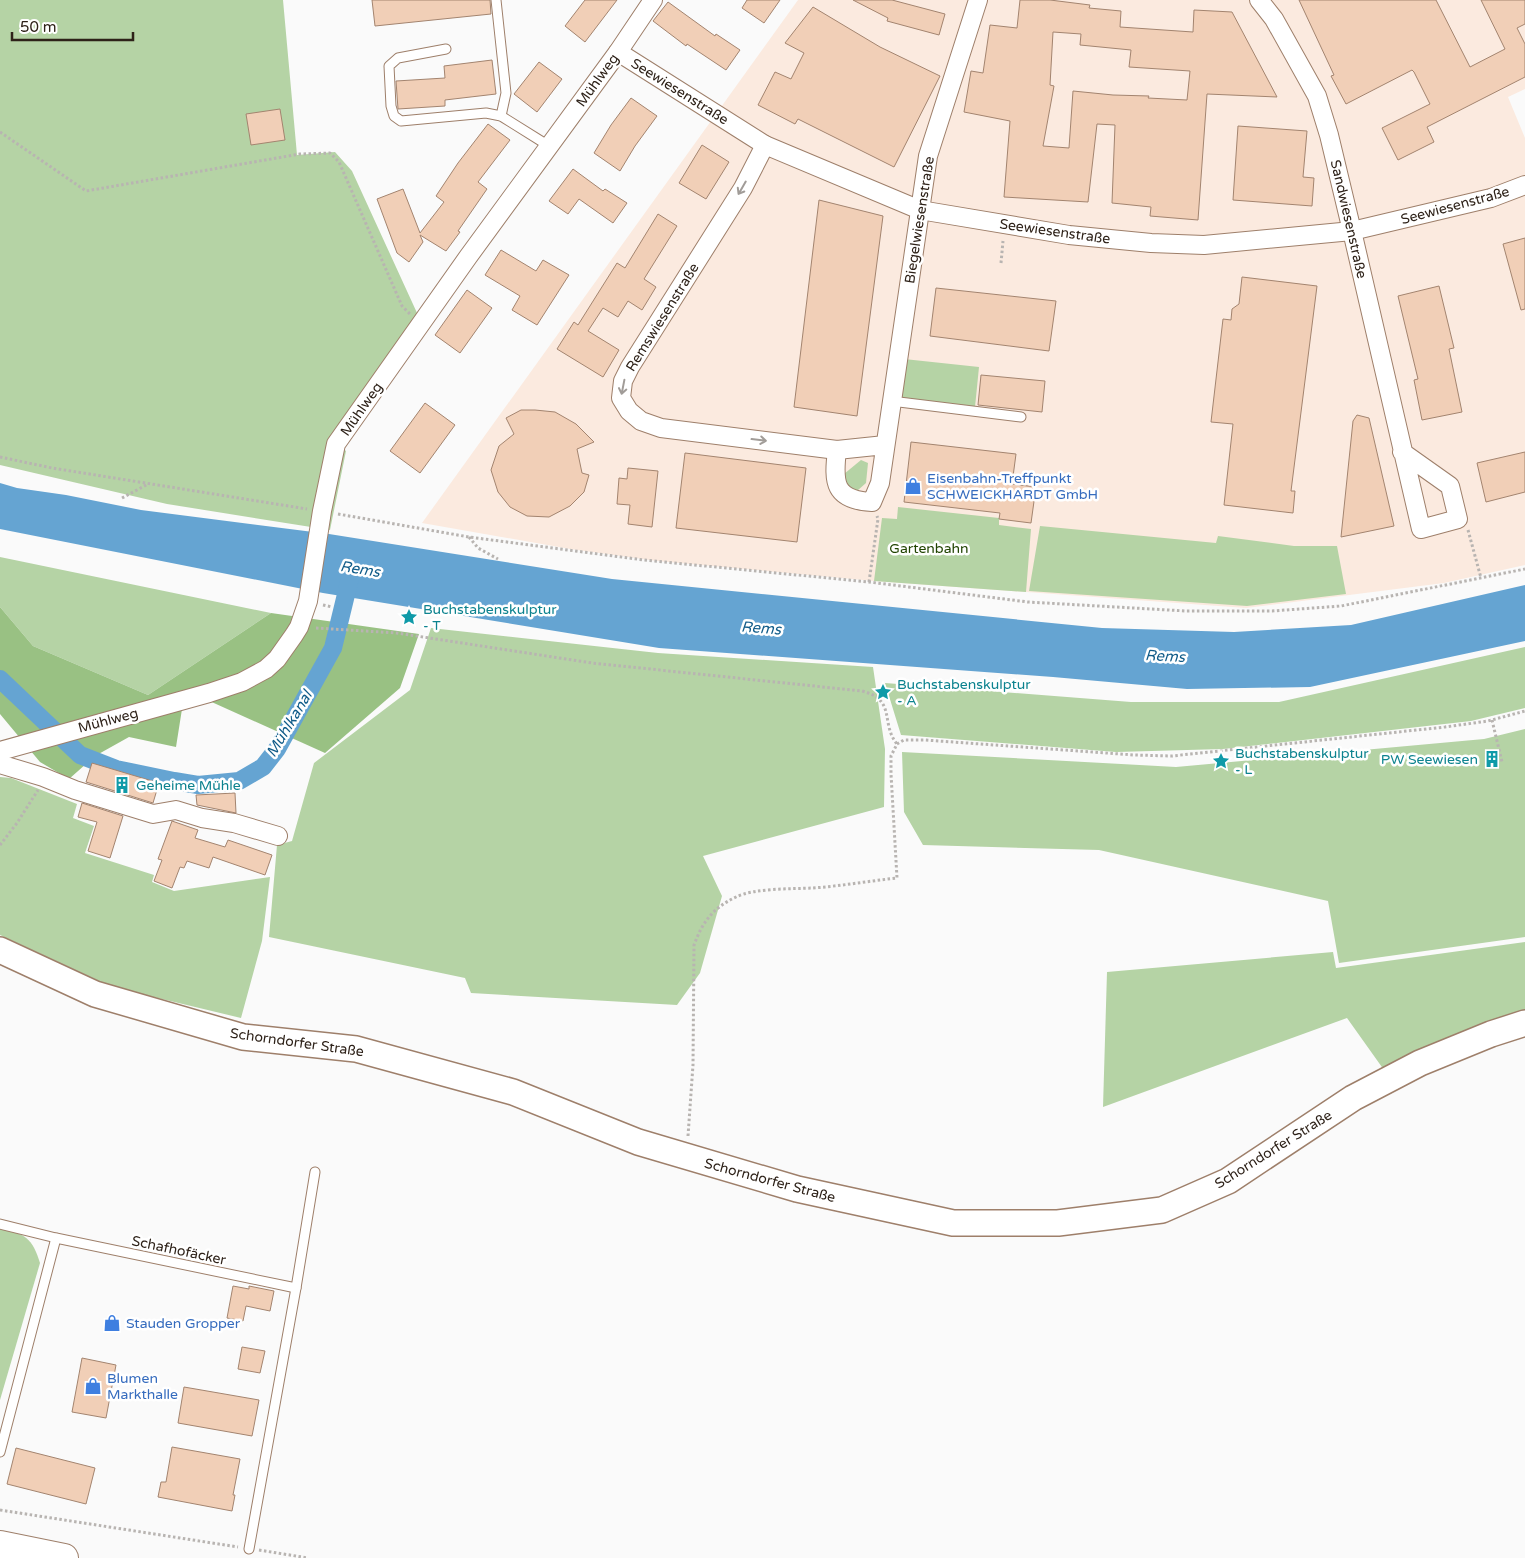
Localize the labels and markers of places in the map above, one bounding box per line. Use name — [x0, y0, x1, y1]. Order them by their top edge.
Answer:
place label: Eisenbahn-Treffpunkt SCHWEICKHARDT GmbH — [927, 470, 1098, 503]
shop icon: Eisenbahn-Treffpunkt SCHWEICKHARDT GmbH — [903, 476, 923, 496]
place label: Buchstabenskulptur - T — [423, 601, 557, 634]
place icon: Buchstabenskulptur - T — [399, 607, 419, 627]
place label: Buchstabenskulptur - A — [897, 676, 1031, 709]
place icon: Buchstabenskulptur - A — [873, 682, 893, 702]
place label: Buchstabenskulptur - L — [1235, 745, 1369, 778]
building icon: PW Seewiesen — [1482, 749, 1502, 769]
place icon: Buchstabenskulptur - L — [1211, 751, 1231, 771]
place label: PW Seewiesen — [1381, 751, 1478, 768]
building icon: Geheime Mühle — [112, 775, 132, 795]
place label: Geheime Mühle — [136, 777, 241, 794]
shop icon: Stauden Gropper — [102, 1313, 122, 1333]
place label: Stauden Gropper — [126, 1315, 241, 1332]
place label: Blumen Markthalle — [107, 1370, 178, 1403]
shop icon: Blumen Markthalle — [83, 1376, 103, 1396]

